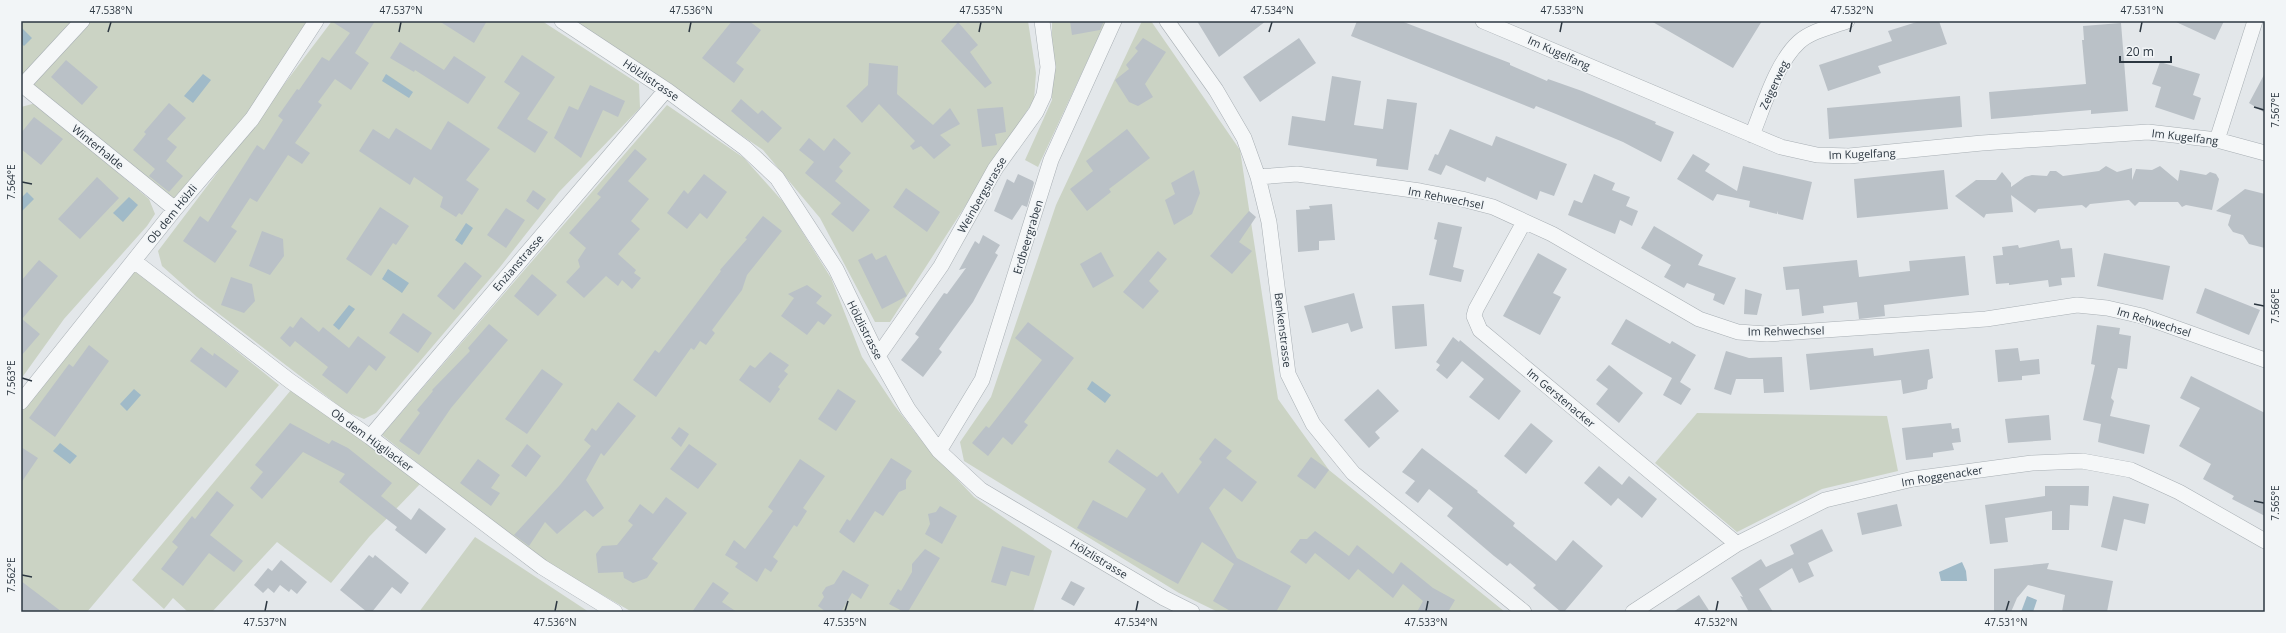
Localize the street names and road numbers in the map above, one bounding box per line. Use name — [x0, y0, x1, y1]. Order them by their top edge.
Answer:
street label: Im Kugelfang — [1526, 32, 1593, 73]
street label: Hölzlistrasse — [620, 55, 682, 104]
street label: Zeigerweg — [1756, 58, 1791, 112]
street label: Winterhalde — [69, 121, 127, 172]
street label: Im Kugelfang — [2151, 125, 2219, 148]
street label: Im Kugelfang — [1828, 145, 1896, 162]
street label: Weinbergstrasse — [954, 154, 1009, 236]
street label: Ob dem Hölzli — [143, 181, 200, 247]
street label: Im Rehwechsel — [1407, 183, 1485, 212]
street label: Erdbeergraben — [1009, 198, 1046, 276]
street label: Enzianstrasse — [489, 231, 546, 294]
street label: Benkenstrasse — [1271, 292, 1296, 368]
street label: Hölzlistrasse — [844, 298, 887, 362]
street label: Im Rehwechsel — [2115, 303, 2193, 340]
street label: Im Rehwechsel — [1747, 322, 1824, 339]
street label: Im Gerstenacker — [1524, 365, 1599, 431]
street label: Ob dem Hügliacker — [328, 405, 417, 475]
street label: Im Roggenacker — [1900, 462, 1984, 489]
street label: Hölzlistrasse — [1068, 535, 1131, 582]

